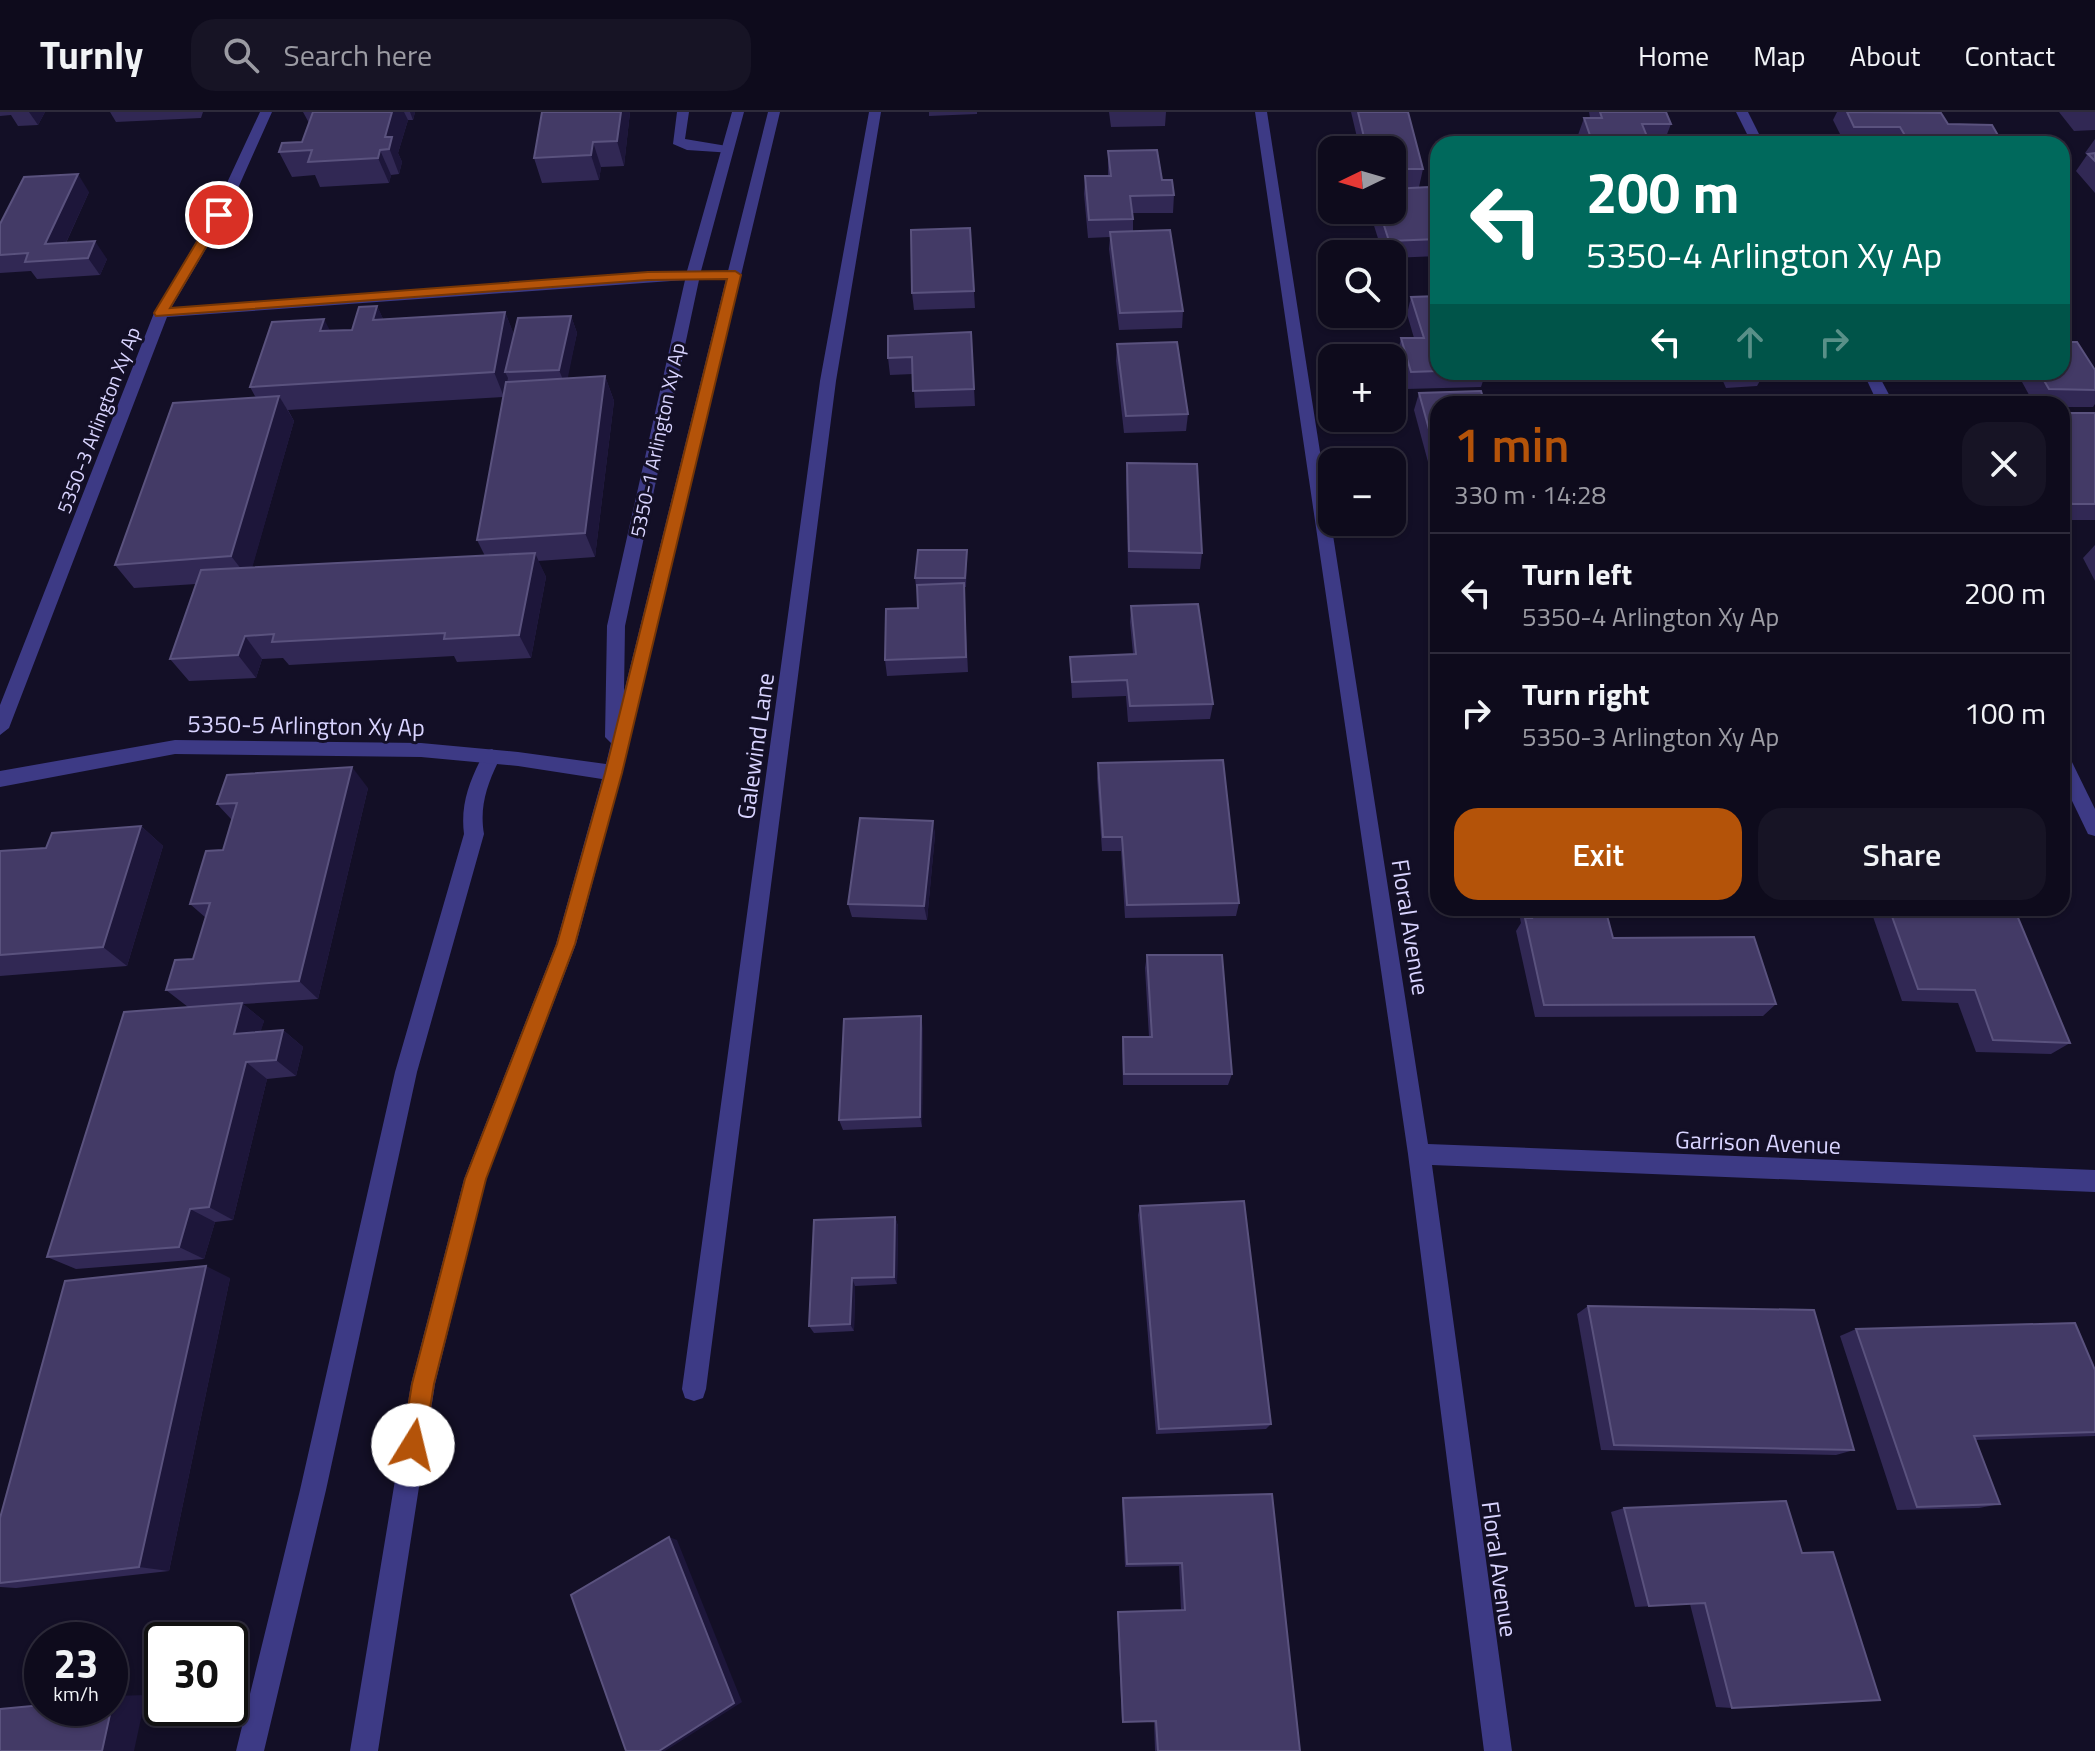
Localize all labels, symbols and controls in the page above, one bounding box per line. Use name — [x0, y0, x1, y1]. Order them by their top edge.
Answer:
search box — [191, 19, 751, 91]
text: Turnly — [40, 26, 143, 84]
text: Search here — [283, 32, 432, 78]
icon: search — [219, 33, 263, 77]
text: Home — [1638, 34, 1709, 77]
text: Map — [1753, 34, 1806, 77]
text: About — [1850, 34, 1920, 77]
text: Contact — [1964, 34, 2055, 77]
north arrow — [1318, 136, 1406, 224]
map controls — [1318, 136, 1406, 536]
text: 200 m — [1586, 150, 1739, 235]
icon: left — [1454, 168, 1558, 272]
pin — [185, 181, 253, 249]
icon: arrive — [197, 193, 241, 237]
text: 5350-4 Arlington Xy Ap — [1586, 227, 1942, 282]
button: search — [1318, 240, 1406, 328]
icon: left — [1644, 320, 1688, 364]
icon: ahead — [1728, 320, 1772, 364]
icon: right — [1812, 320, 1856, 364]
street label: 5350-3 Arlington Xy Ap — [48, 322, 148, 518]
street label: 5350-1 Arlington Xy Ap — [621, 340, 693, 540]
button: + — [1318, 344, 1406, 432]
text: 1 min — [1454, 408, 1569, 481]
button: close — [1962, 422, 2046, 506]
button: − — [1318, 448, 1406, 536]
text: 330 m · 14:28 — [1454, 475, 1606, 514]
text: Turn left — [1522, 551, 1632, 597]
text: 200 m — [1964, 570, 2046, 616]
icon: left — [1454, 571, 1498, 615]
text: 5350-4 Arlington Xy Ap — [1522, 597, 1779, 636]
street label: Galewind Lane — [727, 671, 783, 821]
text: Turn right — [1522, 671, 1650, 717]
text: 100 m — [1964, 690, 2046, 736]
icon: right — [1454, 691, 1498, 735]
street label: 5350-5 Arlington Xy Ap — [187, 705, 425, 745]
text: 5350-3 Arlington Xy Ap — [1522, 717, 1779, 756]
button: Exit — [1454, 808, 1742, 900]
button: Share — [1758, 808, 2046, 900]
street label: Floral Avenue — [1382, 856, 1440, 998]
street label: Garrison Avenue — [1675, 1121, 1841, 1163]
position arrow — [371, 1403, 455, 1487]
street label: Floral Avenue — [1473, 1499, 1527, 1639]
speed limit sign: 30 — [144, 1622, 248, 1726]
text: 23 — [54, 1633, 98, 1694]
text: km/h — [53, 1678, 99, 1709]

